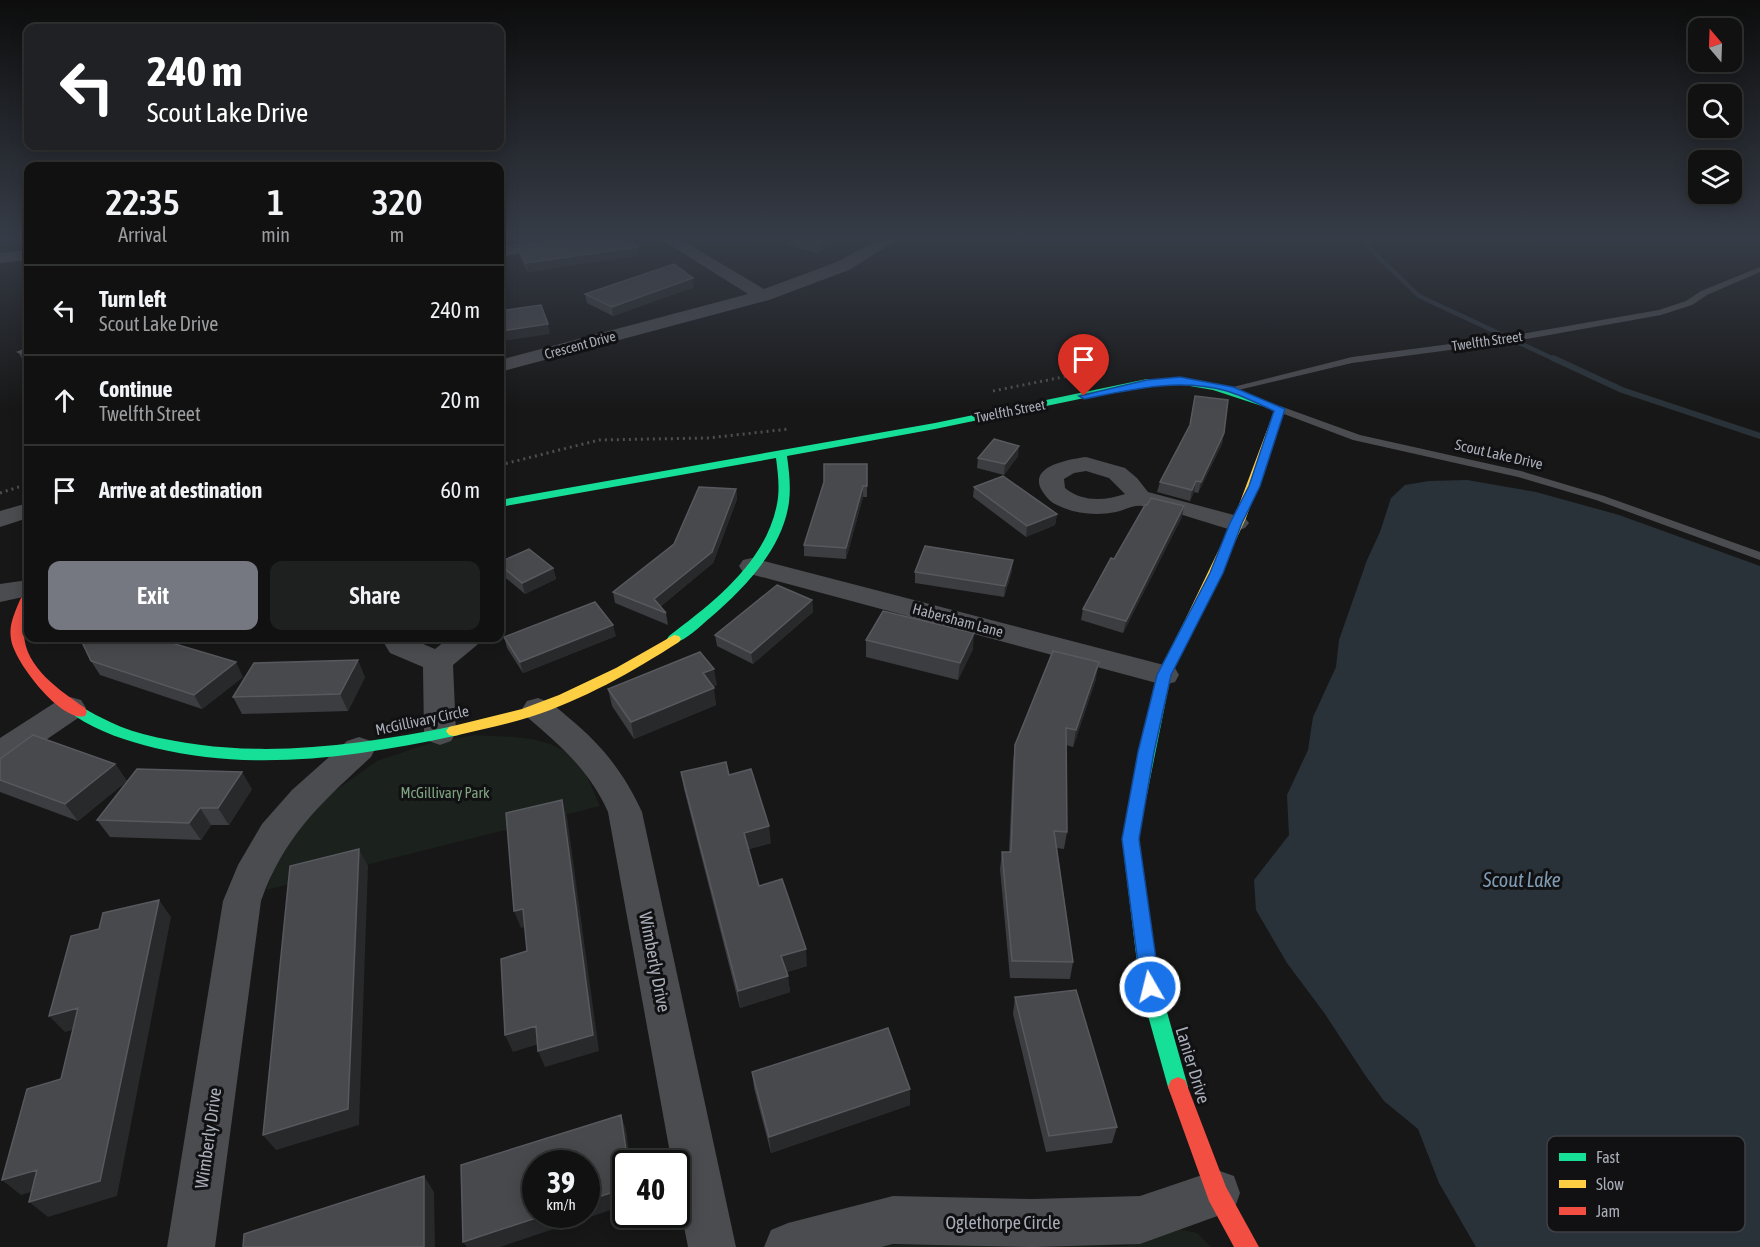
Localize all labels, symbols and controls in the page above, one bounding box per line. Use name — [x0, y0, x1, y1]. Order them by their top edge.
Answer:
north arrow — [1688, 18, 1742, 72]
map controls — [1688, 18, 1742, 204]
text: 240 m — [147, 47, 242, 95]
icon: left — [48, 48, 126, 126]
button: search — [1688, 84, 1742, 138]
text: Scout Lake Drive — [147, 97, 308, 128]
button: layers — [1688, 150, 1742, 204]
text: 22:35 — [106, 181, 180, 223]
text: 1 — [267, 181, 284, 223]
text: 320 — [372, 181, 422, 223]
text: Arrival — [118, 223, 167, 246]
text: min — [261, 223, 290, 246]
text: m — [390, 223, 404, 246]
text: Turn left — [99, 286, 166, 312]
icon: left — [48, 294, 81, 327]
text: 240 m — [430, 297, 480, 323]
text: Scout Lake Drive — [99, 312, 218, 335]
street label: Crescent Drive — [543, 328, 617, 362]
street label: Twelfth Street — [1451, 328, 1523, 354]
pin — [1058, 334, 1109, 396]
icon: arrive — [1067, 343, 1100, 376]
text: Continue — [99, 376, 173, 402]
icon: ahead — [48, 384, 81, 417]
text: 20 m — [440, 387, 480, 413]
street label: Twelfth Street — [974, 396, 1046, 426]
text: Twelfth Street — [99, 402, 201, 425]
street label: Scout Lake Drive — [1453, 436, 1545, 472]
icon: arrive — [48, 474, 81, 507]
text: Arrive at destination — [99, 477, 262, 503]
text: 60 m — [440, 477, 480, 503]
button: Exit — [48, 561, 258, 630]
button: Share — [270, 561, 480, 630]
street label: Habersham Lane — [911, 600, 1005, 640]
street label: McGillivary Circle — [374, 702, 470, 738]
park label: McGillivary Park — [400, 784, 490, 801]
water label: Scout Lake — [1482, 868, 1561, 891]
street label: Wimberly Drive — [635, 910, 675, 1014]
position arrow — [1118, 955, 1182, 1019]
street label: Lanier Drive — [1171, 1024, 1215, 1106]
street label: Wimberly Drive — [191, 1086, 225, 1190]
legend — [1547, 1136, 1745, 1232]
text: Fast — [1596, 1148, 1620, 1166]
speed limit sign: 40 — [612, 1150, 690, 1228]
text: 39 — [547, 1165, 575, 1199]
text: Slow — [1596, 1175, 1624, 1193]
text: km/h — [546, 1196, 576, 1213]
text: Jam — [1596, 1202, 1620, 1220]
street label: Oglethorpe Circle — [946, 1212, 1060, 1233]

